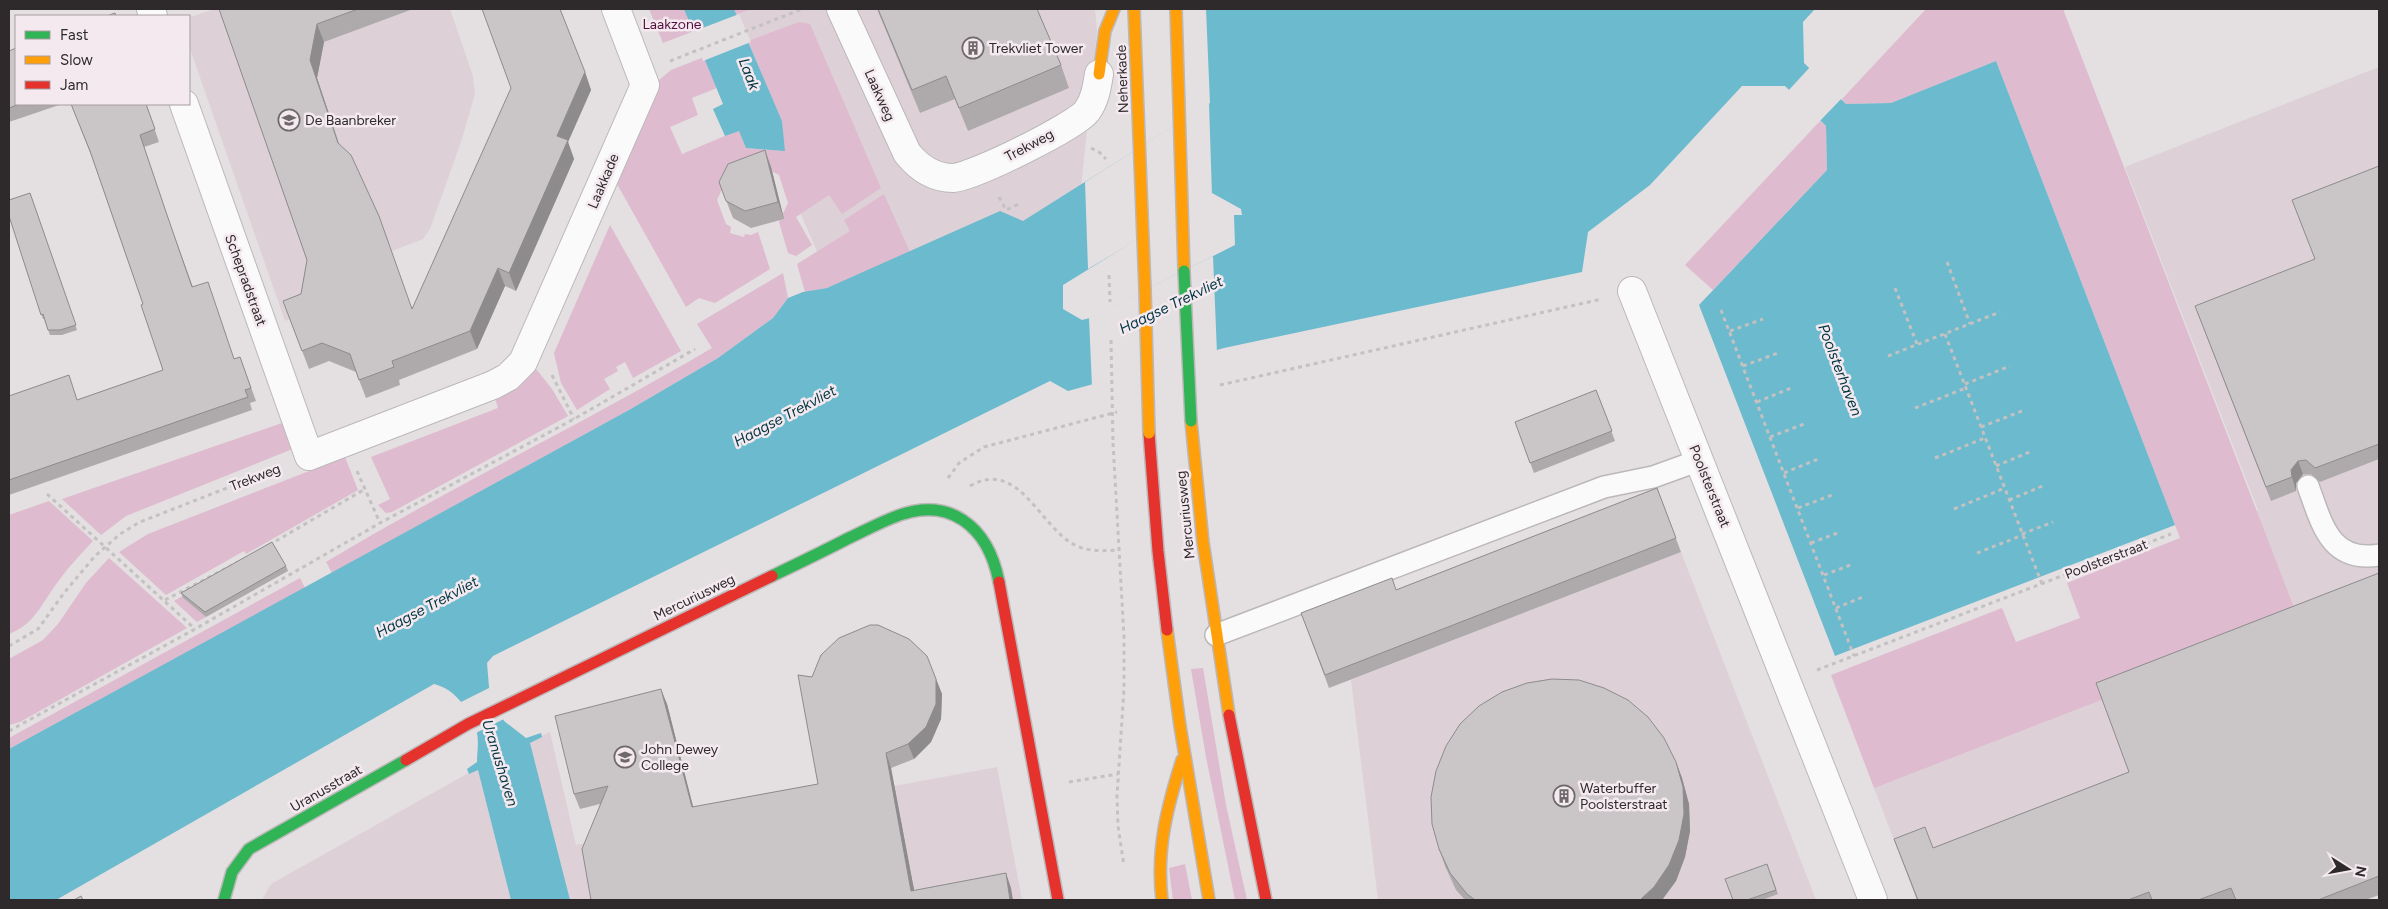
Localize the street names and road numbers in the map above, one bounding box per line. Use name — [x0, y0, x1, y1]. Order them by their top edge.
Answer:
street label: Neherkade — [1113, 44, 1132, 113]
street label: Laakweg — [861, 67, 898, 124]
street label: Trekweg — [1002, 126, 1057, 165]
street label: Laakkade — [584, 151, 623, 211]
street label: Schepradstraat — [221, 232, 270, 328]
street label: Poolsterstraat — [1685, 442, 1734, 530]
street label: Trekweg — [227, 460, 283, 495]
street label: Mercuriusweg — [1172, 470, 1199, 560]
street label: Poolsterstraat — [2062, 536, 2150, 583]
street label: Mercuriusweg — [651, 570, 738, 625]
street label: Uranusstraat — [287, 761, 365, 816]

